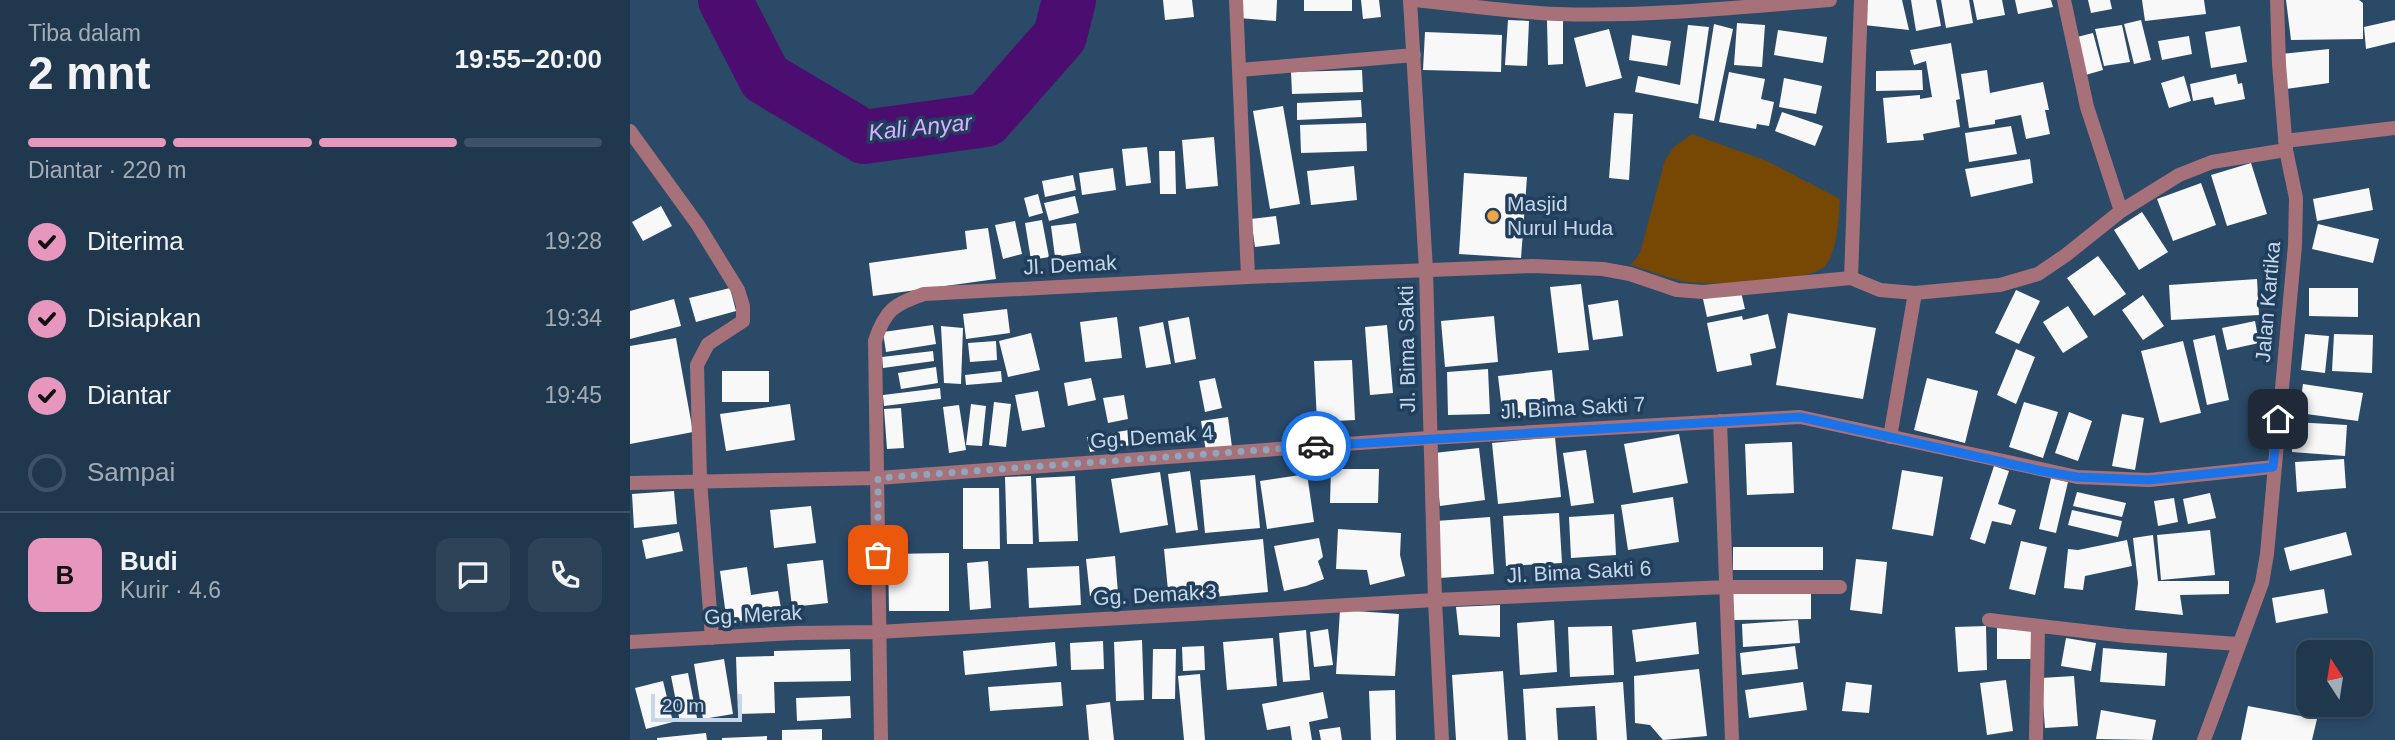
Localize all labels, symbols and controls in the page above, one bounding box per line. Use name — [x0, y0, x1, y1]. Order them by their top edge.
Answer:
text: Tiba dalam — [28, 20, 141, 46]
text: 19:55–20:00 — [455, 44, 602, 74]
text: 2 mnt — [28, 47, 151, 99]
water label: Kali Anyar — [867, 108, 974, 145]
text: Diantar · 220 m — [28, 157, 187, 183]
place label: Masjid Nurul Huda — [1507, 192, 1614, 239]
marker: Masjid Nurul Huda — [1485, 208, 1501, 224]
icon: check — [28, 223, 66, 261]
text: Diterima — [87, 226, 184, 256]
text: 19:28 — [544, 228, 602, 254]
street label: Jalan Kartika — [2251, 240, 2284, 363]
street label: Jl. Demak — [1023, 251, 1118, 278]
street label: Jl. Bima Sakti — [1394, 285, 1419, 413]
icon: check — [28, 300, 66, 338]
text: Disiapkan — [87, 303, 201, 333]
text: 19:34 — [544, 305, 602, 331]
icon: check — [28, 377, 66, 415]
text: Diantar — [87, 380, 171, 410]
text: 19:45 — [544, 382, 602, 408]
pin — [2248, 389, 2308, 449]
street label: Jl. Bima Sakti 7 — [1500, 392, 1646, 423]
icon: home — [2259, 400, 2297, 438]
courier — [1281, 411, 1351, 481]
street label: Gg. Demak 4 — [1089, 421, 1215, 452]
icon: car — [1297, 427, 1335, 465]
text: Sampai — [87, 457, 175, 487]
pin — [848, 525, 908, 585]
icon: bag — [859, 536, 897, 574]
button: chat — [436, 538, 510, 612]
button: phone — [528, 538, 602, 612]
text: Budi — [120, 546, 178, 576]
street label: Jl. Bima Sakti 6 — [1506, 556, 1652, 587]
text: B — [56, 560, 74, 590]
text: Kurir · 4.6 — [120, 577, 221, 603]
street label: Gg. Demak 3 — [1093, 580, 1217, 609]
street label: Gg. Merak — [703, 600, 803, 629]
north arrow — [2296, 640, 2373, 718]
map controls — [2296, 640, 2373, 717]
scale bar — [651, 691, 742, 723]
text: 20 m — [662, 695, 704, 716]

